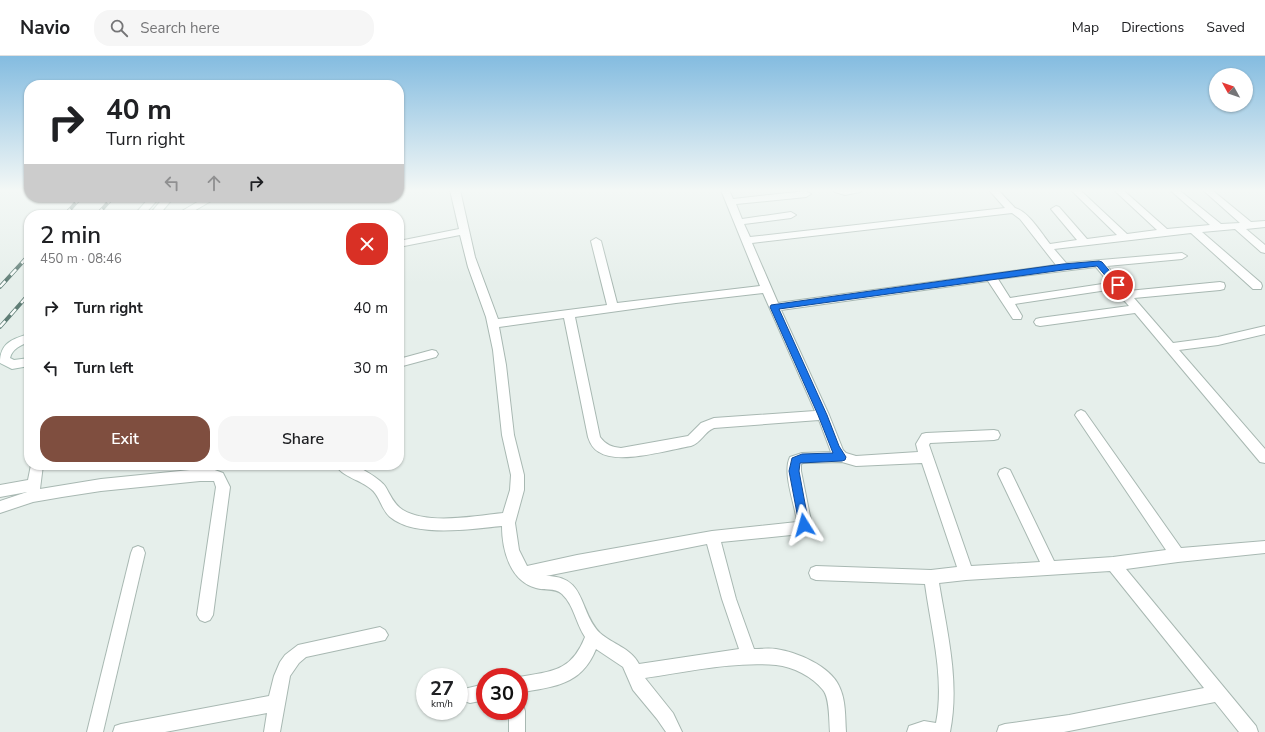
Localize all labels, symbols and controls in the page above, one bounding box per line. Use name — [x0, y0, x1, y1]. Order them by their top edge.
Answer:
search box — [94, 10, 374, 46]
text: Navio — [20, 15, 70, 41]
icon: search — [108, 17, 130, 39]
text: Search here — [140, 18, 220, 38]
text: Map — [1072, 18, 1099, 37]
text: Directions — [1121, 18, 1184, 37]
text: Saved — [1206, 18, 1245, 37]
north arrow — [1209, 68, 1253, 112]
map controls — [1209, 68, 1253, 112]
text: 40 m — [106, 91, 172, 129]
icon: right — [40, 96, 92, 148]
text: Turn right — [106, 127, 185, 151]
icon: left — [161, 172, 183, 194]
icon: ahead — [203, 172, 225, 194]
icon: right — [245, 172, 267, 194]
text: 2 min — [40, 219, 101, 251]
button: close — [346, 223, 388, 265]
text: 450 m · 08:46 — [40, 250, 122, 268]
pin — [1101, 268, 1135, 302]
icon: arrive — [1107, 274, 1129, 296]
icon: right — [40, 297, 62, 319]
text: Turn right — [74, 298, 143, 318]
text: 40 m — [353, 298, 388, 318]
icon: left — [40, 357, 62, 379]
text: Turn left — [74, 358, 133, 378]
text: 30 m — [353, 358, 388, 378]
button: Exit — [40, 416, 210, 462]
button: Share — [218, 416, 388, 462]
position arrow — [783, 504, 825, 546]
speed limit sign: 30 — [476, 668, 528, 720]
text: 27 — [430, 675, 454, 702]
text: km/h — [431, 697, 453, 711]

